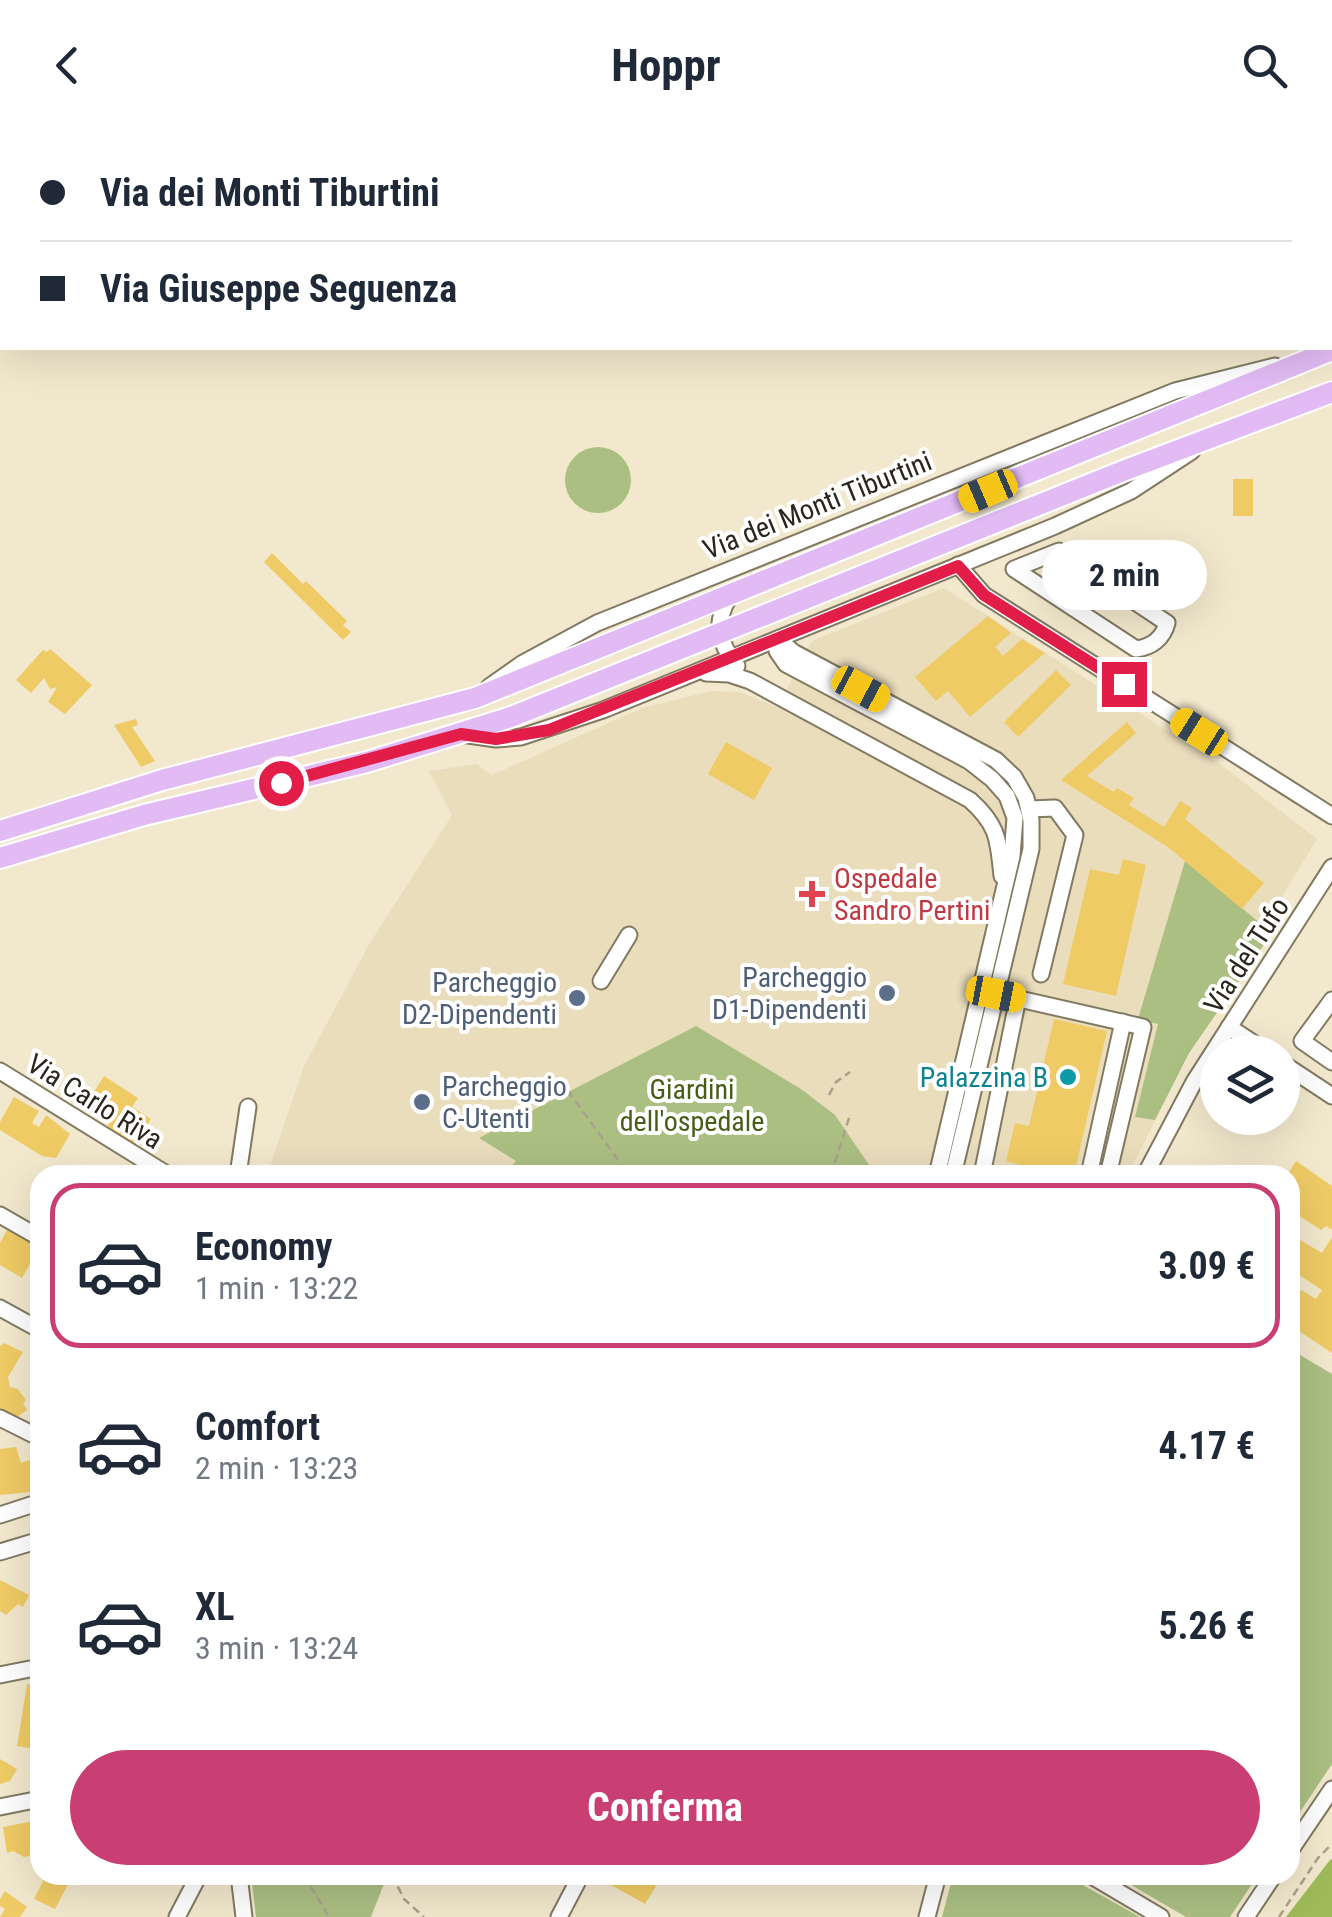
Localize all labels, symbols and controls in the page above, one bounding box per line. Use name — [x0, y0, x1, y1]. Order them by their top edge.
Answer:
icon: back — [40, 38, 95, 93]
icon: search — [1237, 38, 1292, 93]
text: Hoppr — [611, 39, 721, 92]
text: Via dei Monti Tiburtini — [100, 171, 440, 215]
text: Via Giuseppe Seguenza — [100, 267, 457, 311]
street label: Via dei Monti Tiburtini — [698, 445, 936, 566]
car — [955, 465, 1021, 517]
callout: 2 min — [1042, 539, 1206, 609]
text: 2 min — [1089, 556, 1160, 594]
car — [827, 662, 895, 716]
route end — [1102, 662, 1147, 707]
car — [1166, 703, 1232, 761]
route start — [259, 761, 304, 806]
place label: Ospedale Sandro Pertini — [834, 862, 991, 927]
marker: Ospedale Sandro Pertini — [799, 881, 825, 907]
street label: Via del Tufo — [1197, 891, 1296, 1019]
place label: Parcheggio D1-Dipendenti — [712, 961, 867, 1026]
place label: Parcheggio D2-Dipendenti — [402, 966, 557, 1031]
car — [964, 974, 1028, 1014]
marker: Parcheggio D1-Dipendenti — [876, 982, 898, 1004]
marker: Parcheggio D2-Dipendenti — [566, 987, 588, 1009]
map controls — [1200, 1035, 1300, 1135]
button: layers — [1200, 1035, 1300, 1135]
street label: Via Carlo Riva — [21, 1047, 168, 1156]
place label: Palazzina B — [920, 1061, 1048, 1094]
marker: Palazzina B — [1057, 1066, 1079, 1088]
place label: Parcheggio C-Utenti — [442, 1070, 567, 1135]
park label: Giardini dell'ospedale — [620, 1073, 764, 1138]
marker: Parcheggio C-Utenti — [411, 1091, 433, 1113]
icon: car — [75, 1221, 165, 1311]
text: Economy — [195, 1225, 332, 1269]
text: 3.09 € — [1158, 1244, 1255, 1288]
text: 1 min · 13:22 — [195, 1269, 358, 1307]
icon: car — [75, 1401, 165, 1491]
text: Comfort — [195, 1405, 320, 1449]
text: 4.17 € — [1158, 1424, 1255, 1468]
text: 2 min · 13:23 — [195, 1449, 358, 1487]
icon: car — [75, 1581, 165, 1671]
text: XL — [195, 1585, 234, 1629]
text: 5.26 € — [1158, 1604, 1255, 1648]
text: 3 min · 13:24 — [195, 1629, 358, 1667]
button: Conferma — [70, 1750, 1260, 1865]

